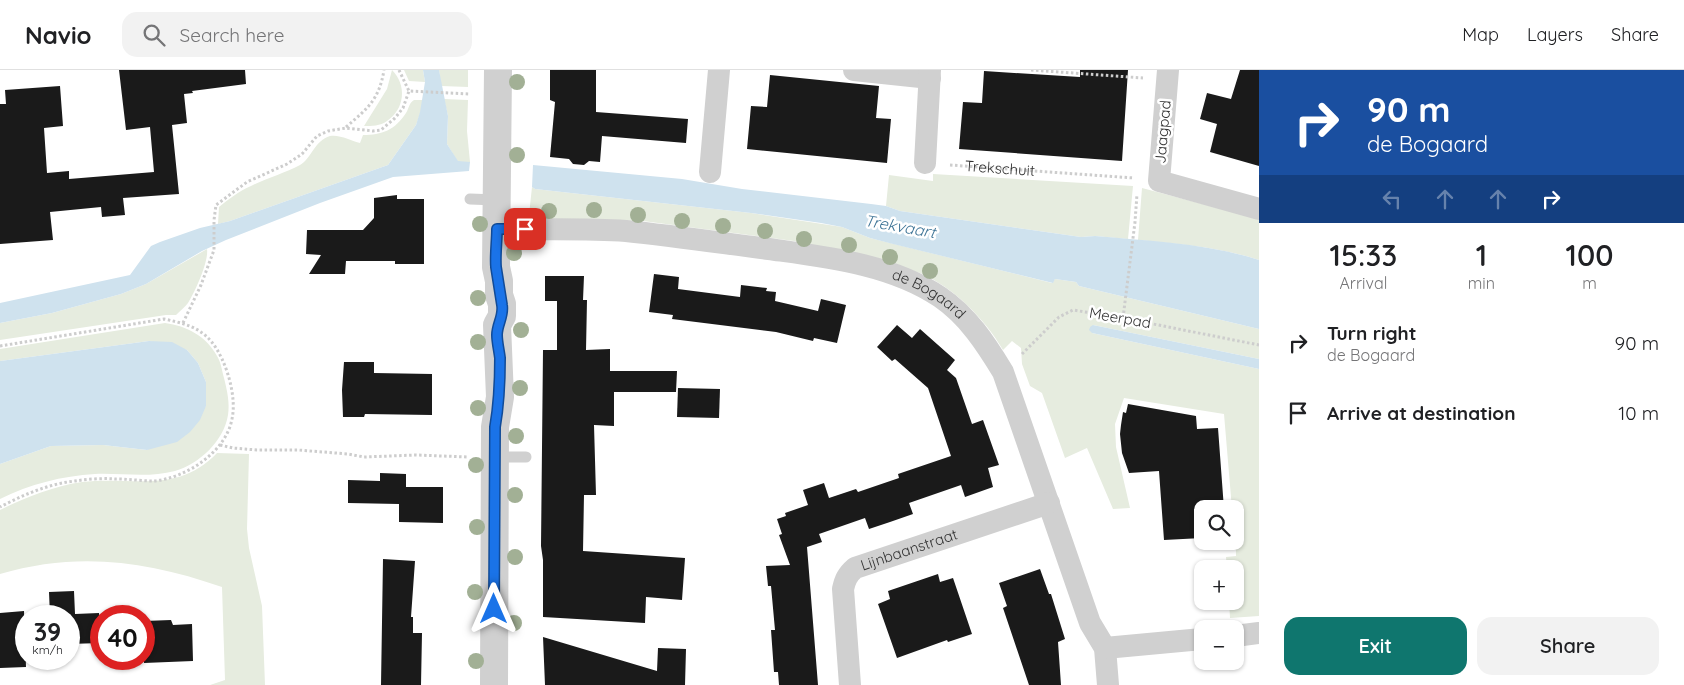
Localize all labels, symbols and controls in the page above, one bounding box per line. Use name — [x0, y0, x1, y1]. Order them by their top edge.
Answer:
search box — [122, 12, 472, 57]
text: Navio — [25, 20, 92, 50]
icon: search — [140, 21, 168, 49]
text: Search here — [180, 23, 284, 47]
text: Map — [1462, 23, 1499, 46]
text: Layers — [1527, 23, 1583, 46]
text: Share — [1611, 23, 1659, 46]
text: 90 m — [1367, 87, 1450, 131]
icon: right — [1284, 90, 1349, 155]
street label: Jaagpad — [1150, 99, 1175, 164]
text: de Bogaard — [1367, 130, 1488, 158]
street label: Trekschuit — [964, 156, 1036, 180]
icon: left — [1378, 185, 1406, 213]
icon: ahead — [1431, 185, 1459, 213]
icon: ahead — [1484, 185, 1512, 213]
icon: right — [1537, 185, 1565, 213]
pin — [504, 208, 546, 250]
water label: Trekvaart — [863, 210, 939, 242]
icon: arrive — [511, 215, 539, 243]
text: 15:33 — [1329, 236, 1397, 274]
text: 1 — [1476, 236, 1487, 274]
text: 100 — [1566, 236, 1613, 274]
street label: de Bogaard — [890, 264, 970, 323]
text: Arrival — [1339, 273, 1387, 293]
text: min — [1468, 273, 1495, 293]
text: m — [1582, 273, 1597, 293]
street label: Meerpad — [1088, 303, 1152, 332]
text: Turn right — [1327, 321, 1416, 345]
icon: right — [1284, 329, 1312, 357]
text: 90 m — [1615, 331, 1659, 355]
text: de Bogaard — [1327, 345, 1415, 365]
icon: arrive — [1284, 399, 1312, 427]
text: Arrive at destination — [1327, 401, 1516, 425]
text: 10 m — [1618, 401, 1659, 425]
map controls — [1194, 500, 1244, 670]
button: search — [1194, 500, 1244, 550]
street label: Lijnbaanstraat — [858, 524, 960, 574]
button: + — [1194, 560, 1244, 610]
position arrow — [467, 582, 519, 634]
speed limit sign: 40 — [90, 605, 155, 670]
text: 39 — [34, 616, 61, 647]
button: Exit — [1284, 617, 1467, 675]
button: Share — [1477, 617, 1659, 675]
button: − — [1194, 620, 1244, 670]
text: km/h — [32, 642, 63, 657]

